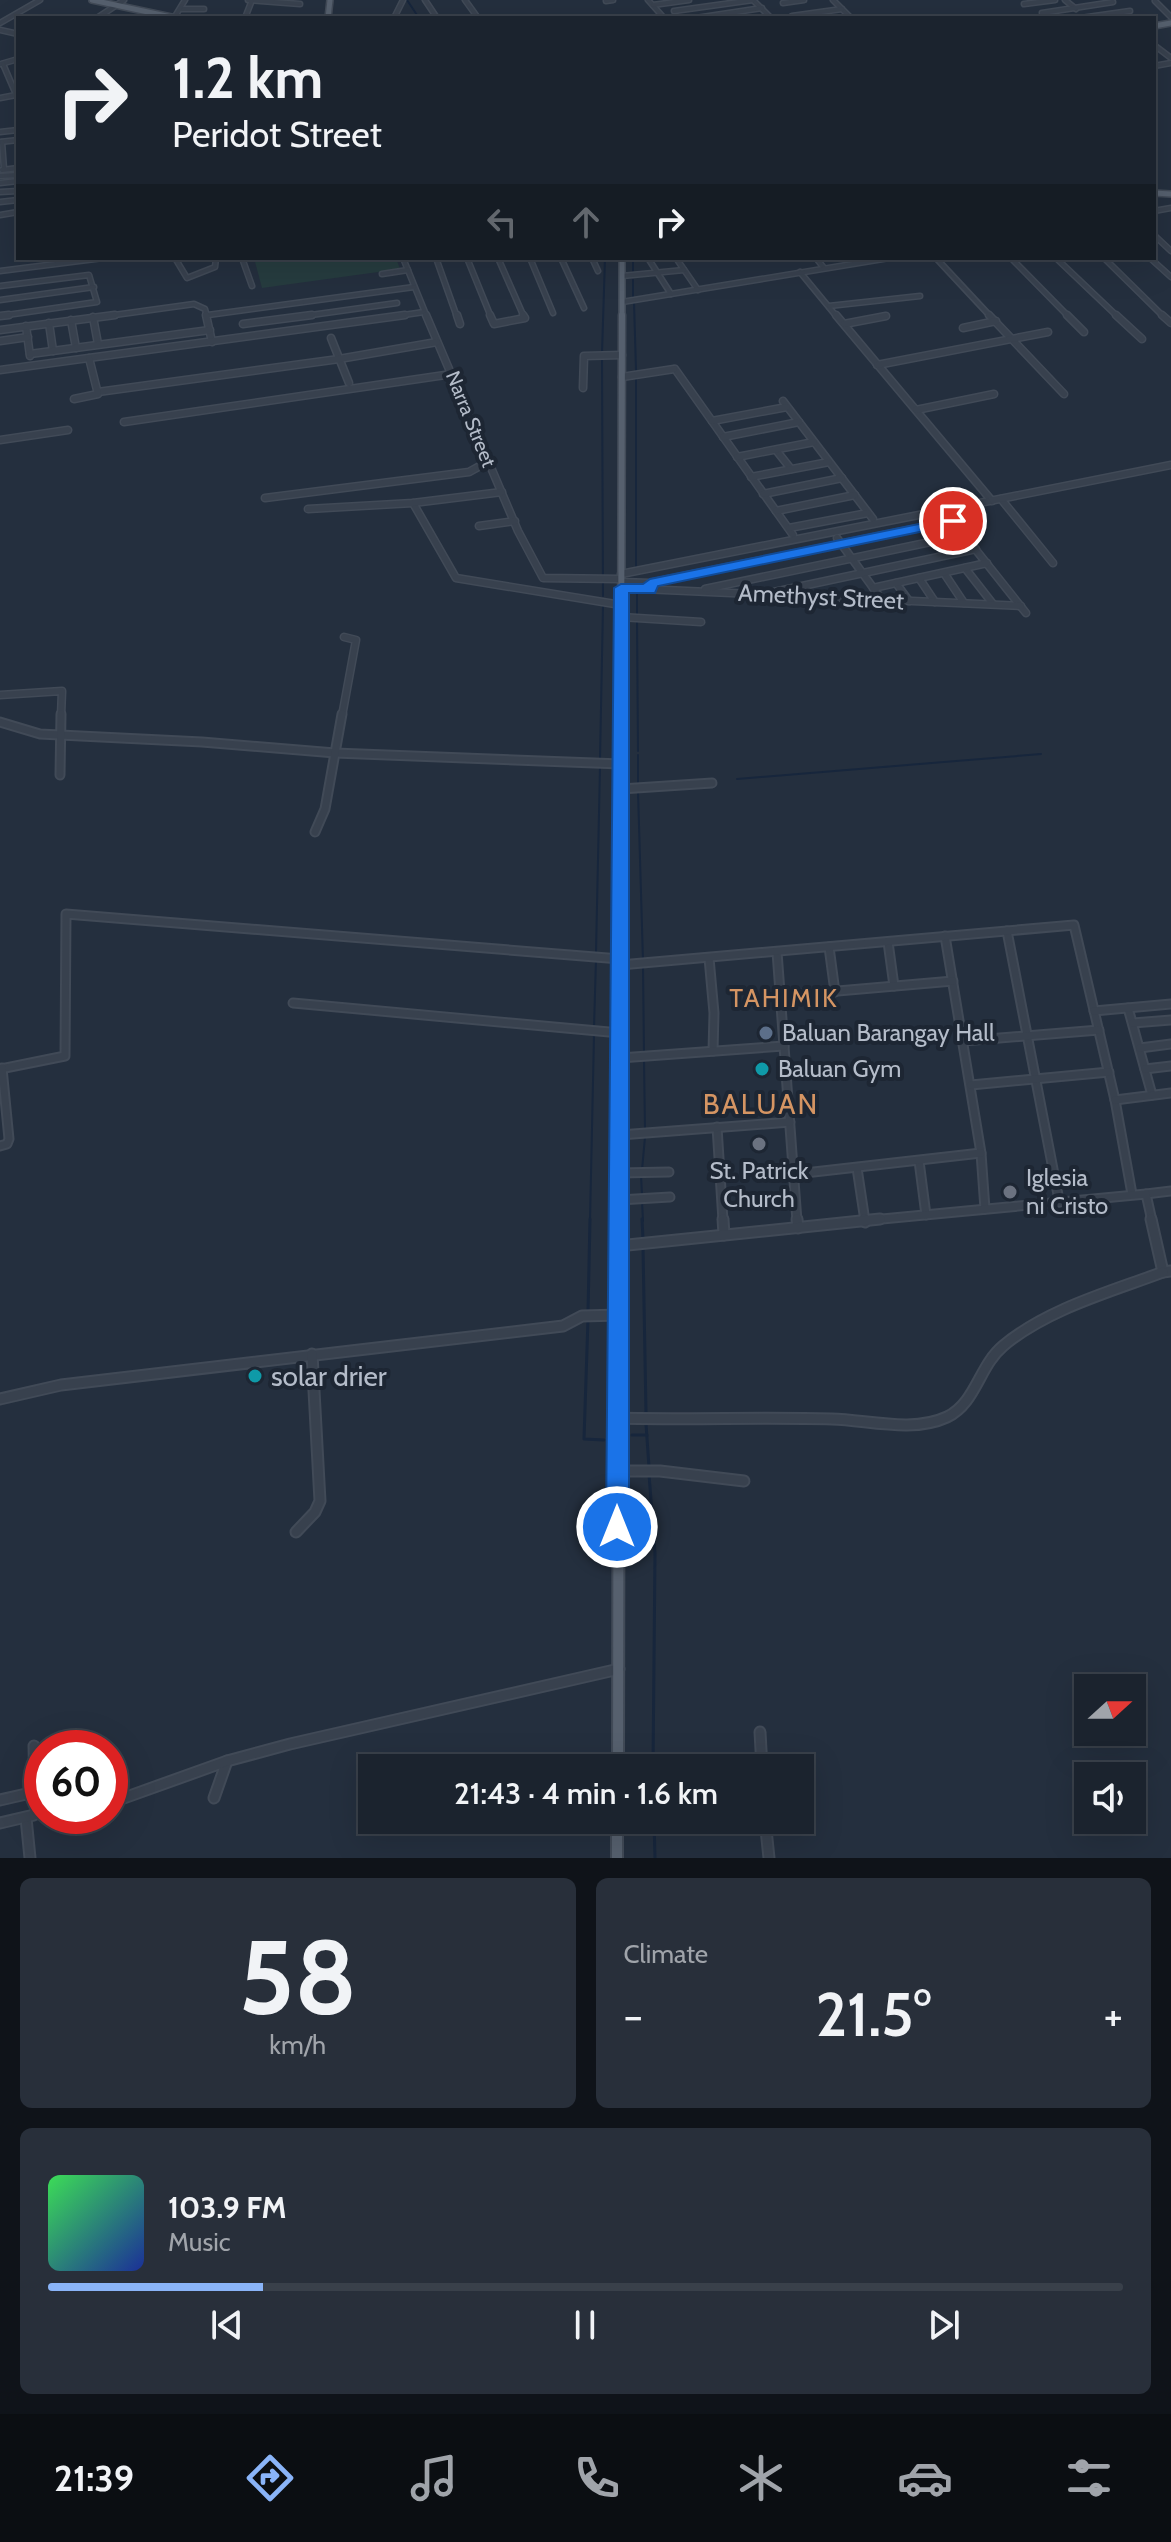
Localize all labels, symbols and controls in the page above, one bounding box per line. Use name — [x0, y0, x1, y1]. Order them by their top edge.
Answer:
text: 1.2 km — [172, 44, 323, 112]
icon: right — [40, 48, 144, 152]
text: Peridot Street — [172, 112, 382, 156]
icon: left — [480, 200, 524, 244]
icon: ahead — [564, 200, 608, 244]
icon: right — [648, 200, 692, 244]
street label: Narra Street — [441, 367, 501, 471]
pin — [919, 487, 987, 555]
icon: arrive — [931, 499, 975, 543]
street label: Amethyst Street — [737, 578, 905, 615]
district label: TAHIMIK — [729, 982, 839, 1014]
place label: Baluan Barangay Hall — [782, 1018, 995, 1047]
marker: Baluan Barangay Hall — [757, 1024, 775, 1042]
place label: Baluan Gym — [778, 1054, 901, 1083]
marker: Baluan Gym — [753, 1060, 771, 1078]
district label: BALUAN — [703, 1087, 819, 1121]
marker: St. Patrick Church — [750, 1135, 768, 1153]
place label: St. Patrick Church — [709, 1156, 809, 1213]
place label: Iglesia ni Cristo — [1026, 1163, 1108, 1220]
marker: Iglesia ni Cristo — [1001, 1183, 1019, 1201]
place label: solar drier — [271, 1359, 387, 1393]
marker: solar drier — [246, 1367, 264, 1385]
position arrow — [575, 1485, 659, 1569]
north arrow — [1074, 1674, 1146, 1746]
map controls — [1074, 1674, 1146, 1834]
speed limit sign: 60 — [24, 1730, 128, 1834]
button: sound — [1074, 1762, 1146, 1834]
text: 21:43 · 4 min · 1.6 km — [454, 1775, 718, 1812]
text: 58 — [238, 1914, 357, 2040]
text: Climate — [624, 1938, 708, 1970]
text: 21.5° — [815, 1978, 931, 2051]
text: − — [624, 1989, 643, 2042]
text: + — [1104, 1989, 1123, 2042]
text: km/h — [269, 2029, 326, 2061]
text: 103.9 FM — [168, 2189, 287, 2226]
text: Music — [168, 2226, 231, 2258]
icon: previous — [205, 2303, 249, 2347]
icon: pause — [563, 2303, 607, 2347]
icon: next — [922, 2303, 966, 2347]
icon: directions — [242, 2450, 298, 2506]
icon: music — [406, 2450, 462, 2506]
icon: phone — [569, 2450, 625, 2506]
icon: climate — [733, 2450, 789, 2506]
icon: car — [897, 2450, 953, 2506]
icon: filters — [1061, 2450, 1117, 2506]
text: 21:39 — [54, 2456, 134, 2500]

